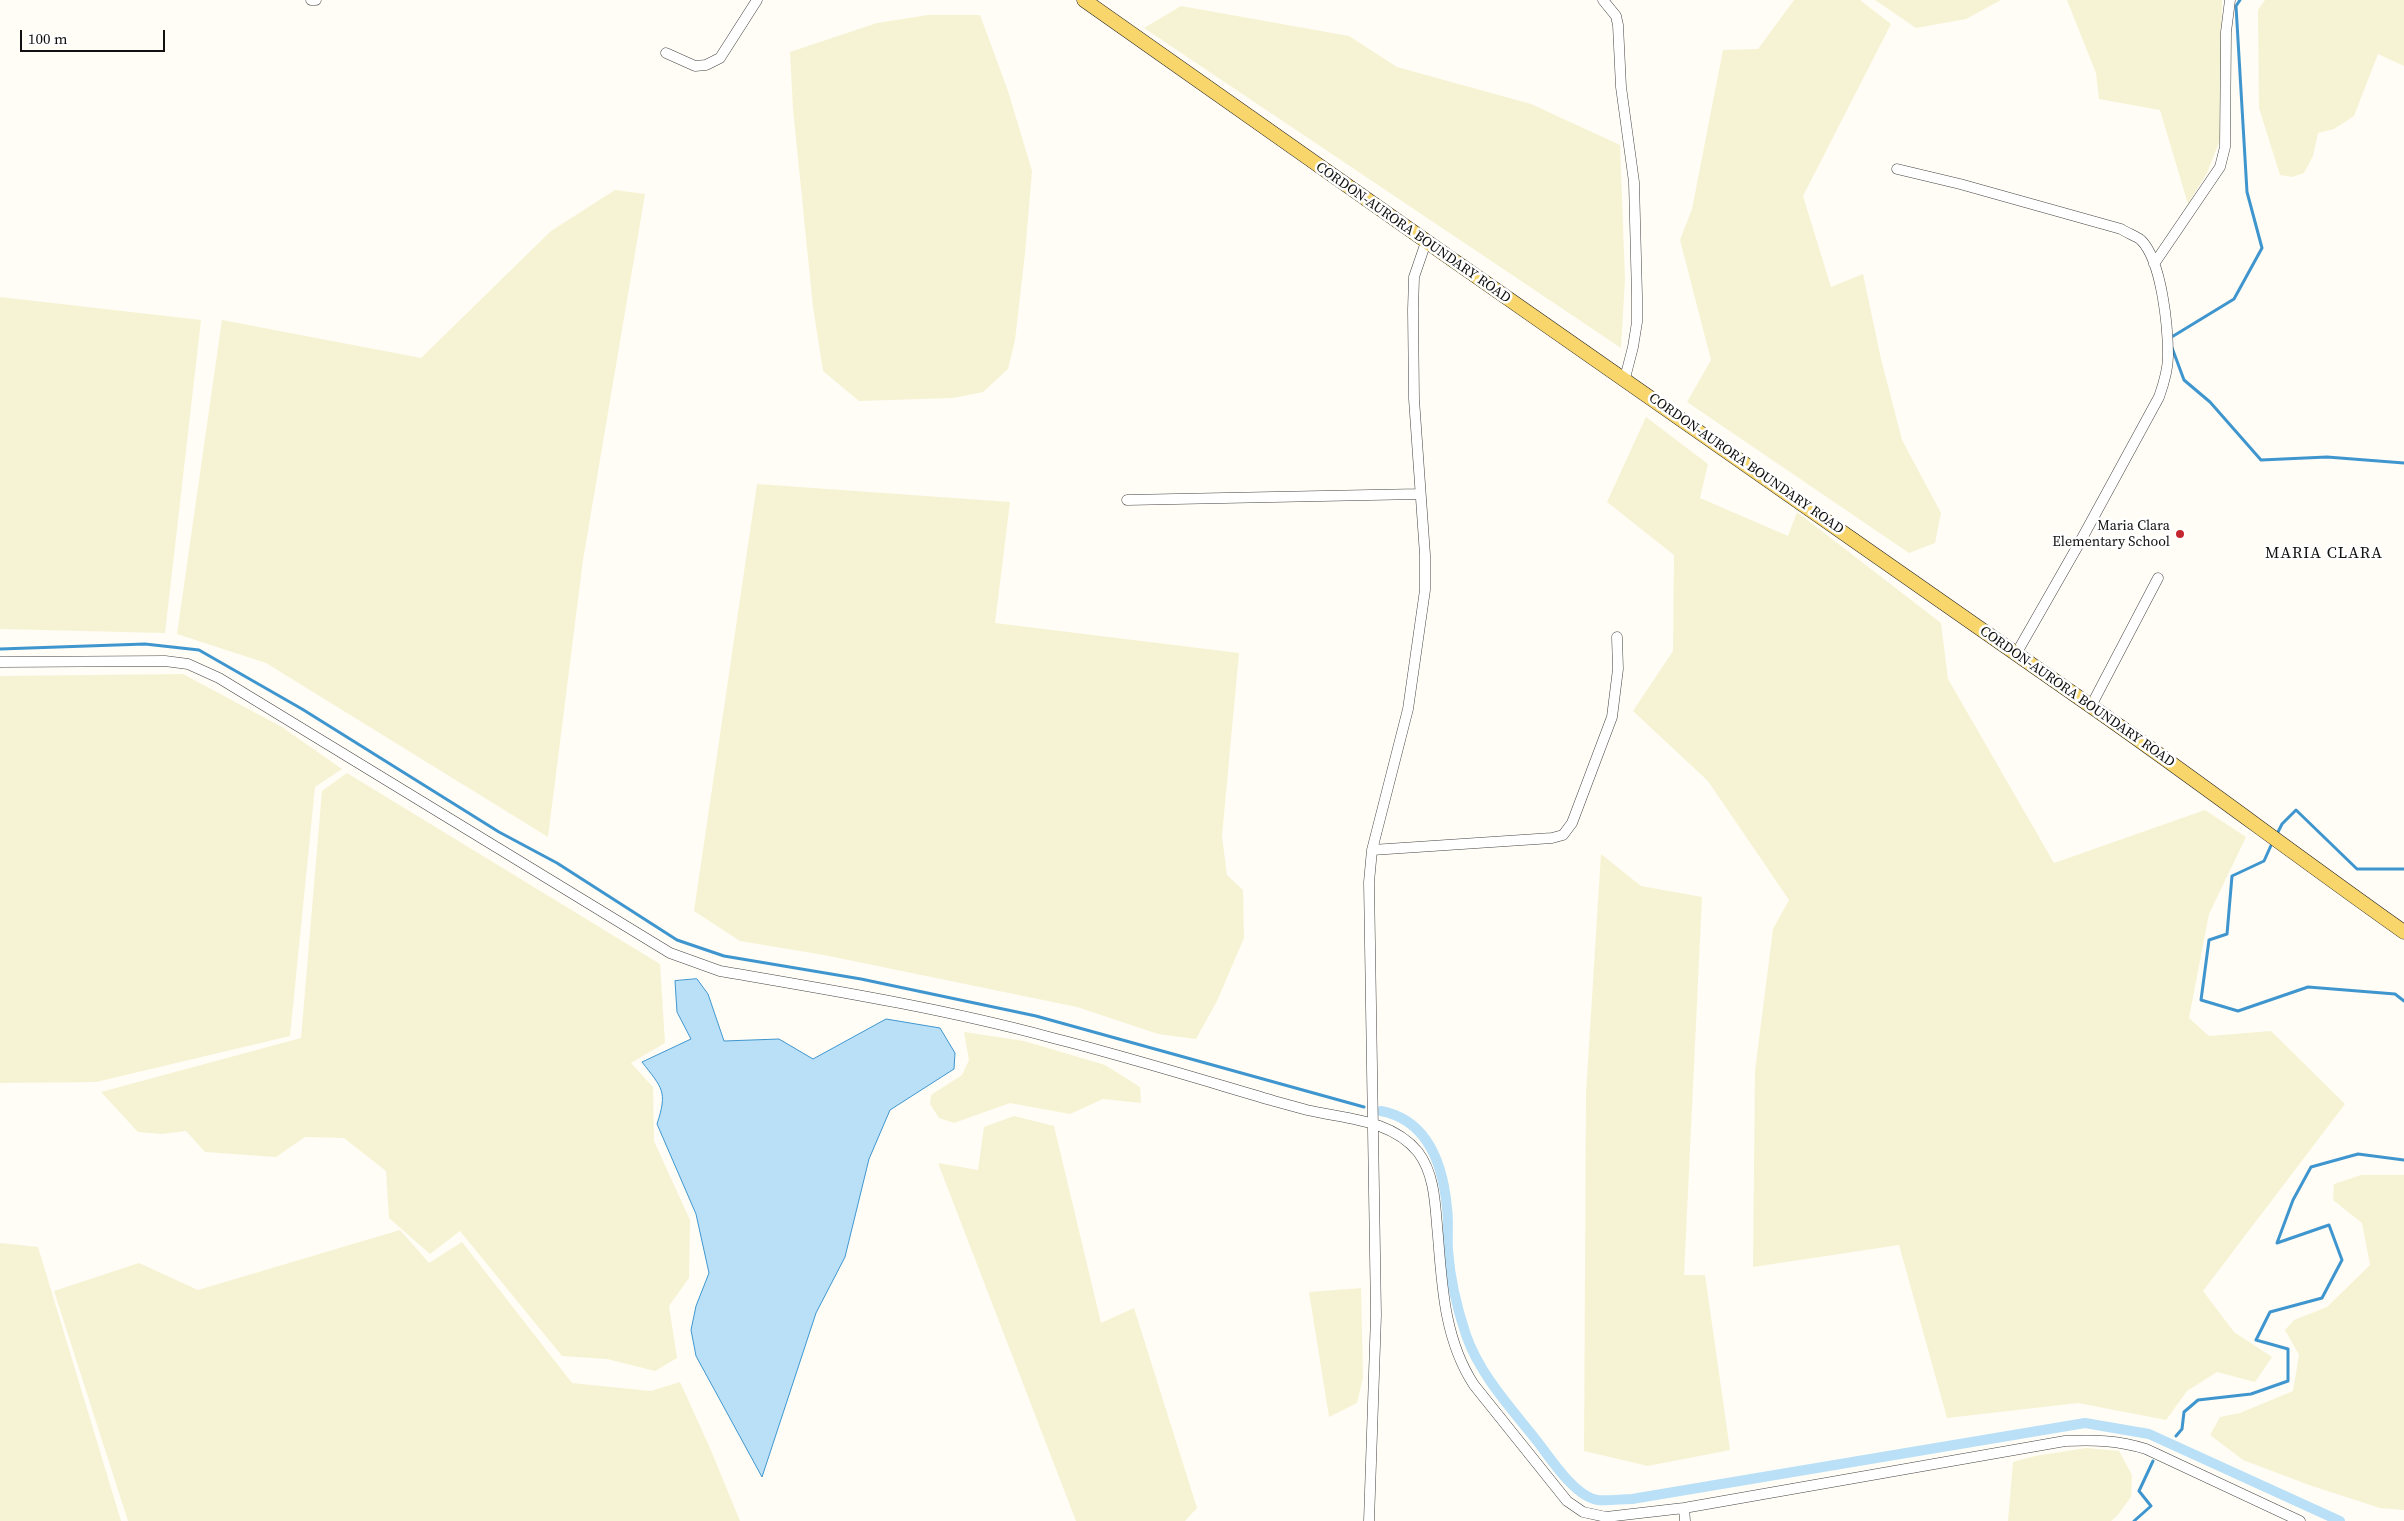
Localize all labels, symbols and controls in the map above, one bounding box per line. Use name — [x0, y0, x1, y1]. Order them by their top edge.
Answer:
scale bar — [22, 20, 168, 52]
text: 100 m — [28, 28, 68, 49]
street label: CORDON-AURORA BOUNDARY ROAD — [1312, 159, 1514, 307]
street label: CORDON-AURORA BOUNDARY ROAD — [1645, 390, 1847, 538]
place label: Maria Clara Elementary School — [2052, 518, 2170, 550]
marker: Maria Clara Elementary School — [2174, 528, 2186, 540]
district label: MARIA CLARA — [2264, 544, 2384, 564]
street label: CORDON-AURORA BOUNDARY ROAD — [1976, 623, 2178, 771]

